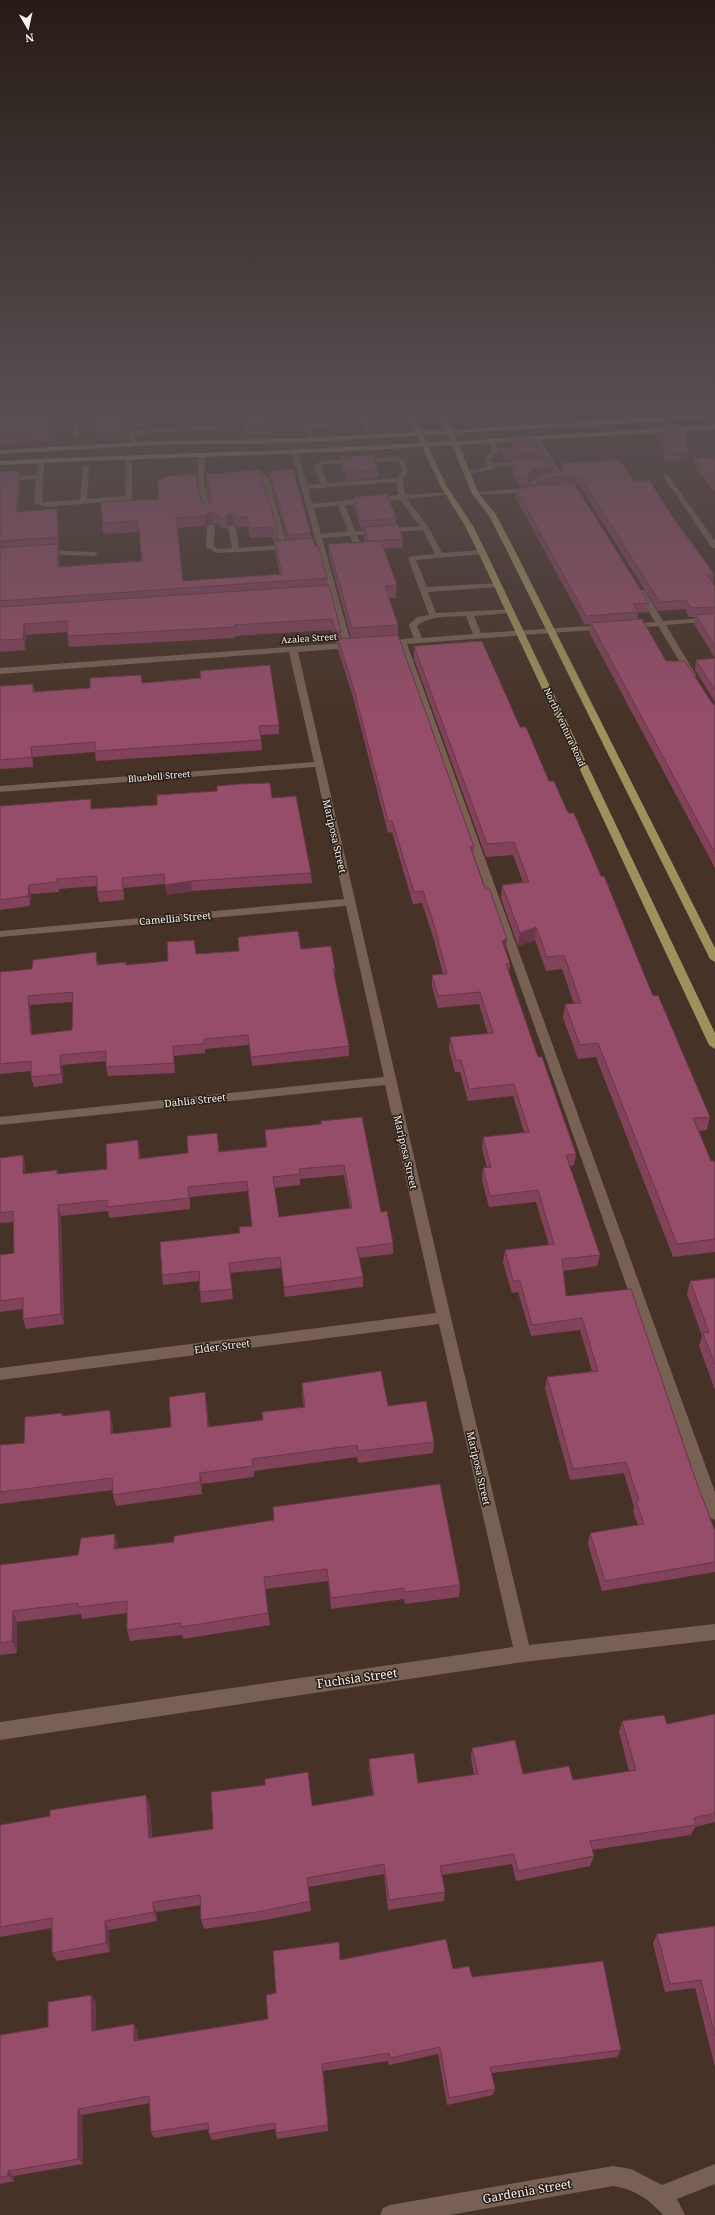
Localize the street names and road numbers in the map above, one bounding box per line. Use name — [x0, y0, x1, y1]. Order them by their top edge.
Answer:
street label: Azalea Street — [281, 630, 337, 646]
street label: North Ventura Road — [541, 685, 589, 769]
street label: Bluebell Street — [127, 767, 191, 785]
street label: Mariposa Street — [320, 798, 350, 875]
street label: Camellia Street — [138, 908, 212, 928]
street label: Dahlia Street — [164, 1090, 227, 1110]
street label: Mariposa Street — [391, 1114, 421, 1191]
street label: Elder Street — [193, 1336, 251, 1356]
street label: Mariposa Street — [464, 1430, 494, 1507]
street label: Fuchsia Street — [316, 1664, 398, 1692]
street label: Gardenia Street — [481, 2175, 573, 2207]

